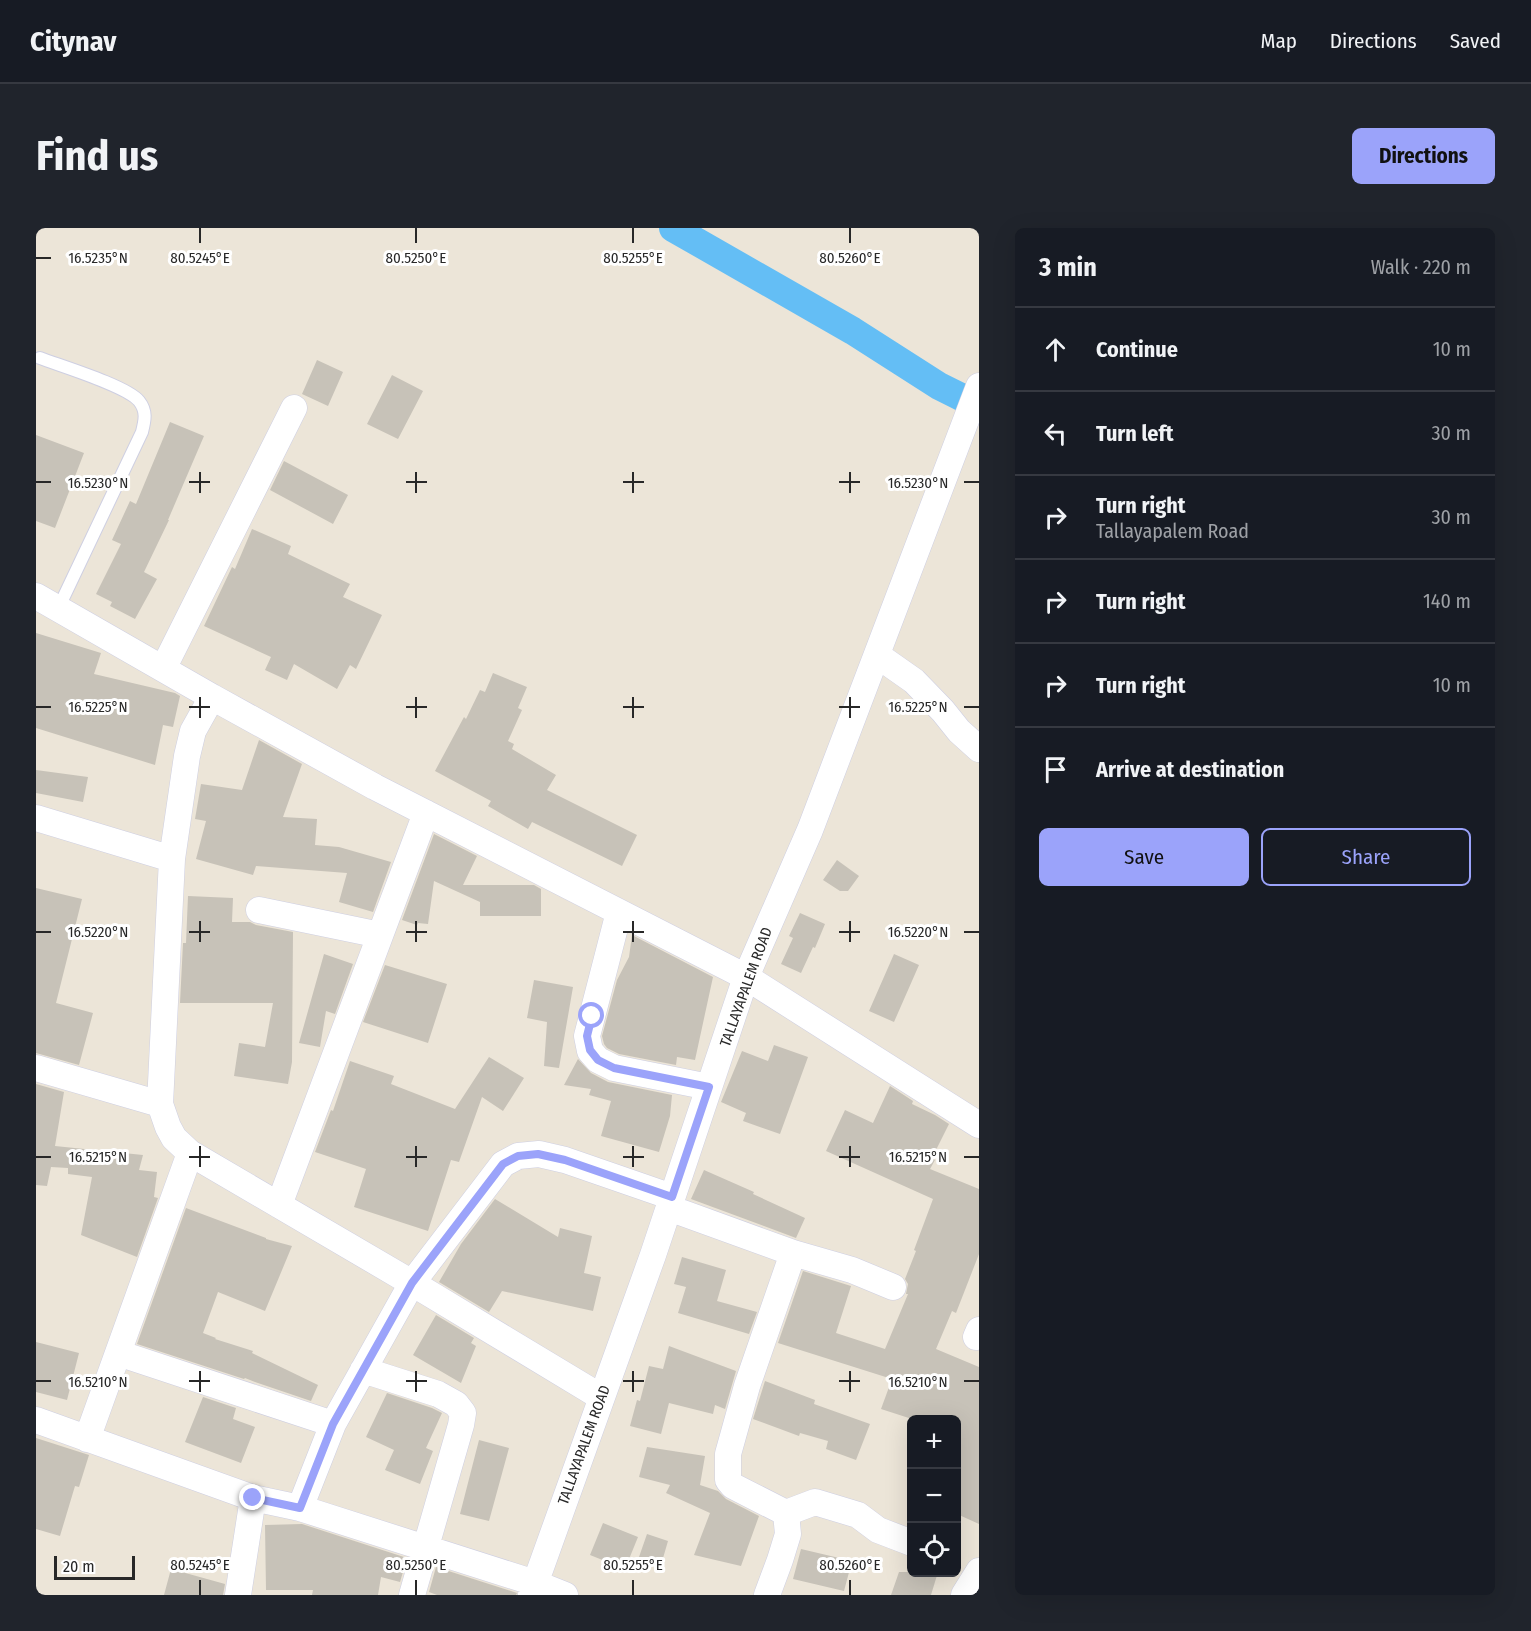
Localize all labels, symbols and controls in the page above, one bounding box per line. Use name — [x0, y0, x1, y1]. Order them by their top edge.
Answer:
text: Citynav — [30, 25, 116, 58]
text: Map — [1260, 28, 1297, 54]
text: Directions — [1330, 28, 1417, 54]
text: Saved — [1450, 28, 1501, 54]
button: Directions — [1352, 128, 1495, 184]
text: Find us — [36, 131, 158, 181]
text: 16.5235°N — [68, 249, 128, 267]
text: 80.5245°E — [170, 249, 230, 267]
text: 80.5250°E — [386, 249, 446, 267]
text: 80.5255°E — [603, 249, 663, 267]
text: 80.5260°E — [819, 249, 881, 267]
text: 3 min — [1039, 252, 1097, 283]
text: Walk · 220 m — [1371, 255, 1471, 279]
icon: ahead — [1039, 333, 1072, 366]
text: Continue — [1096, 336, 1178, 363]
text: 10 m — [1433, 337, 1471, 361]
icon: left — [1039, 417, 1072, 450]
text: Turn left — [1096, 420, 1174, 447]
text: 30 m — [1431, 421, 1471, 445]
text: 16.5230°N — [68, 474, 128, 492]
text: 16.5230°N — [888, 474, 948, 492]
text: Turn right — [1096, 492, 1185, 519]
icon: right — [1039, 501, 1072, 534]
text: 30 m — [1431, 505, 1471, 529]
text: Tallayapalem Road — [1096, 519, 1249, 543]
icon: right — [1039, 585, 1072, 618]
text: Turn right — [1096, 588, 1185, 615]
text: 140 m — [1423, 589, 1471, 613]
icon: right — [1039, 669, 1072, 702]
text: Turn right — [1096, 672, 1185, 699]
text: 10 m — [1433, 673, 1471, 697]
text: 16.5225°N — [68, 698, 128, 716]
text: 16.5225°N — [888, 698, 948, 716]
icon: arrive — [1039, 753, 1072, 786]
text: Arrive at destination — [1096, 756, 1284, 783]
button: Save — [1039, 828, 1249, 886]
button: Share — [1261, 828, 1471, 886]
text: 16.5220°N — [68, 923, 128, 941]
text: 16.5220°N — [888, 923, 948, 941]
street label: TALLAYAPALEM ROAD — [716, 925, 776, 1049]
route start — [578, 1002, 604, 1028]
text: 16.5215°N — [69, 1148, 127, 1166]
text: 16.5215°N — [889, 1148, 947, 1166]
text: 16.5210°N — [68, 1373, 128, 1391]
text: 16.5210°N — [888, 1373, 948, 1391]
street label: TALLAYAPALEM ROAD — [554, 1383, 614, 1507]
map controls — [907, 1415, 961, 1577]
button: + — [907, 1415, 961, 1469]
button: − — [907, 1469, 961, 1523]
route end — [239, 1484, 265, 1510]
button: locate — [907, 1523, 961, 1577]
scale bar — [54, 1553, 135, 1580]
text: 80.5245°E — [170, 1556, 230, 1574]
text: 80.5250°E — [386, 1556, 446, 1574]
text: 80.5255°E — [603, 1556, 663, 1574]
text: 80.5260°E — [819, 1556, 881, 1574]
text: 20 m — [63, 1557, 94, 1576]

